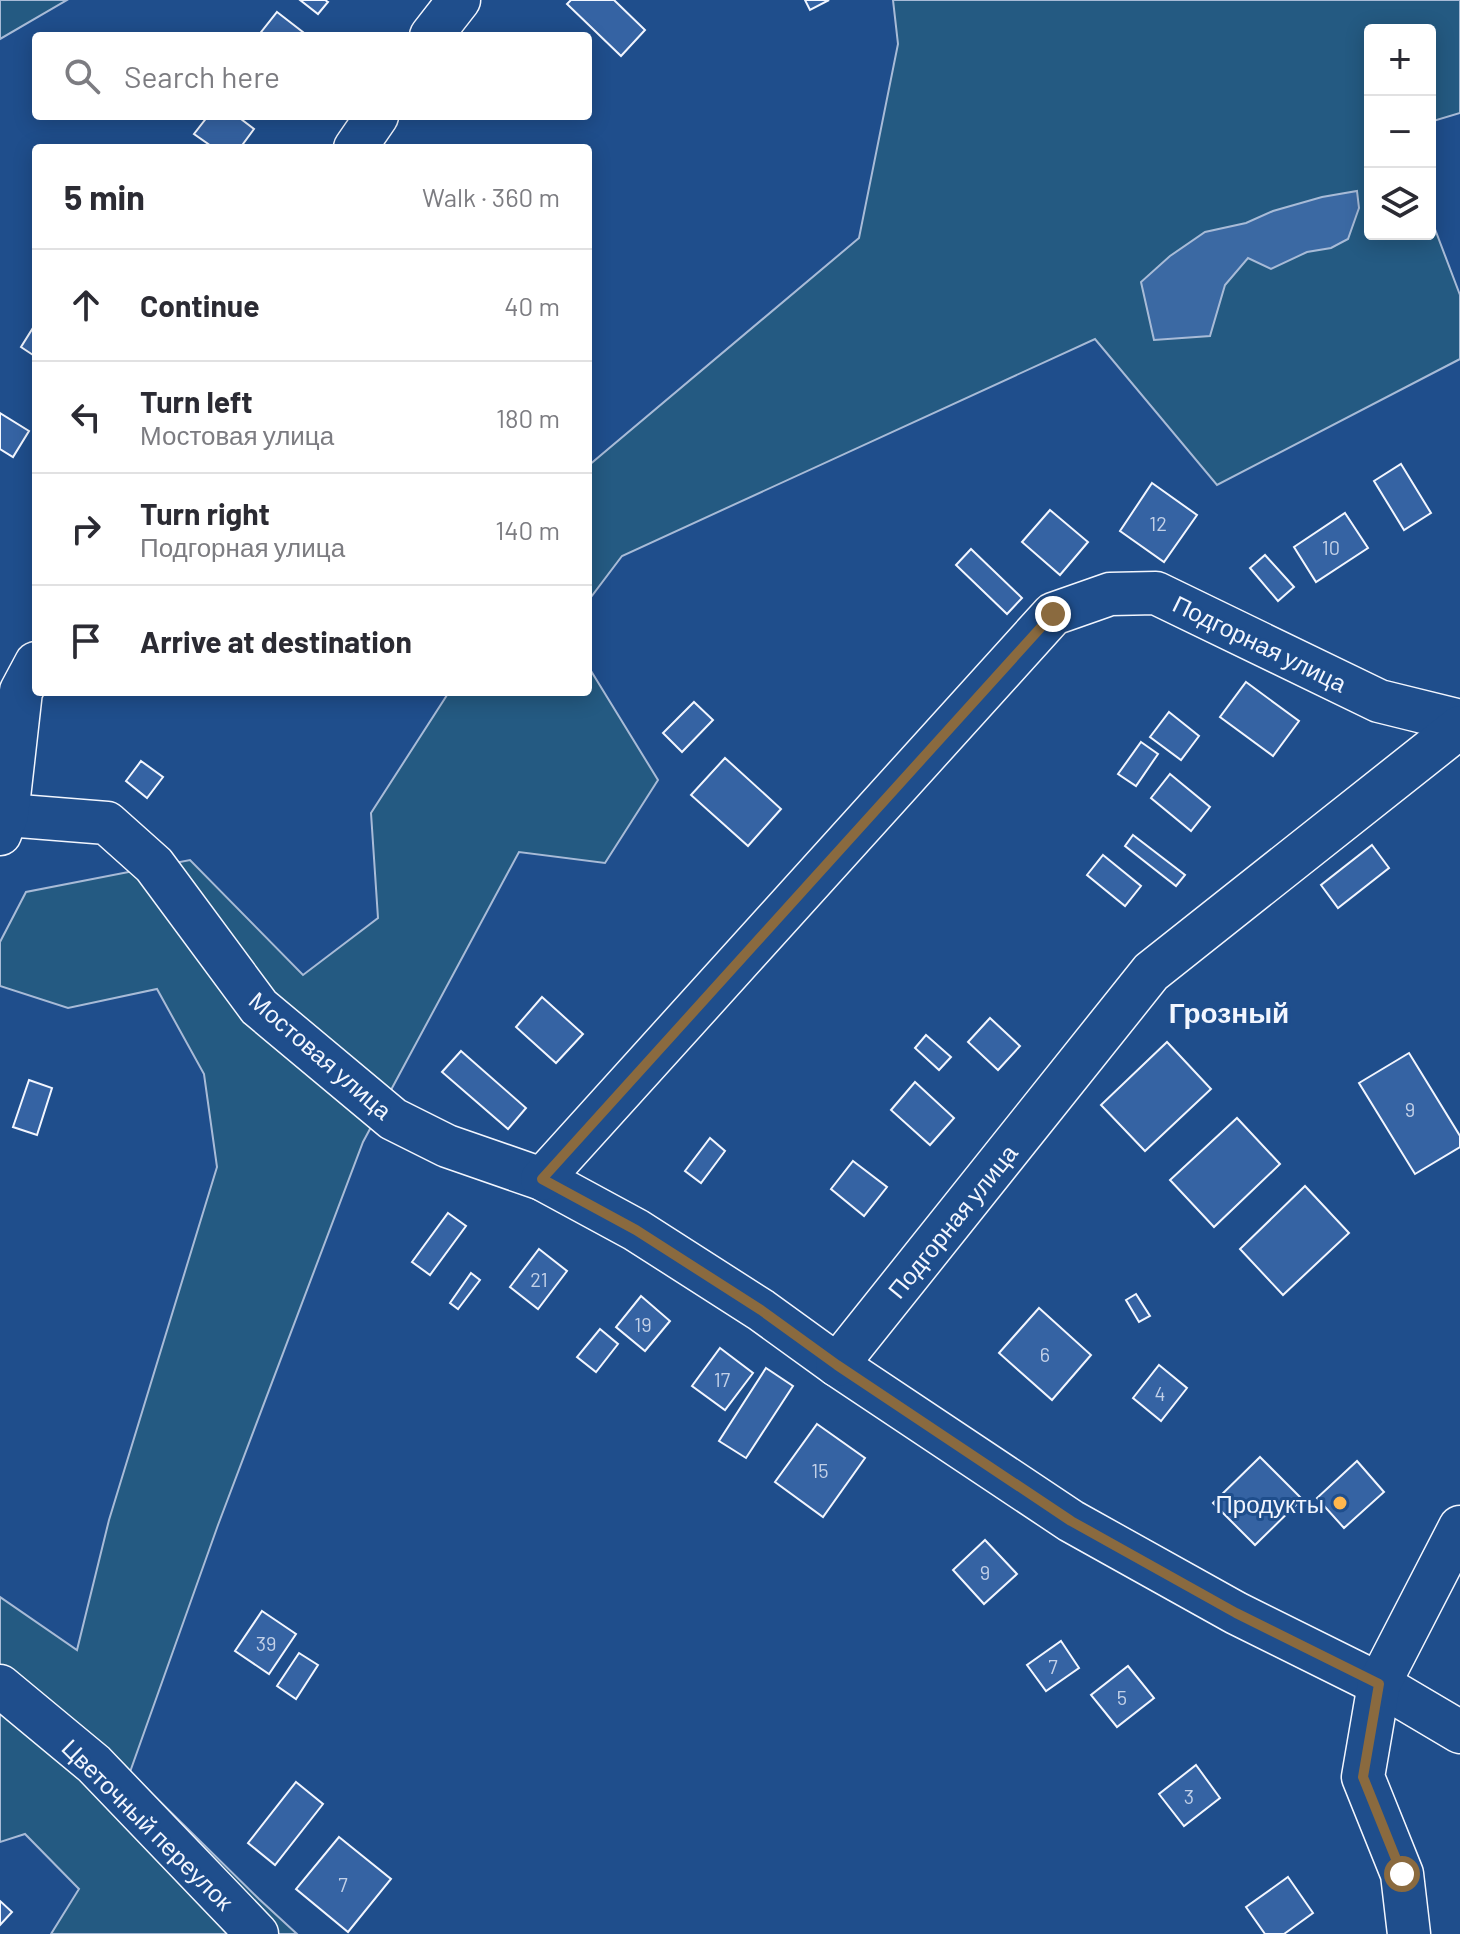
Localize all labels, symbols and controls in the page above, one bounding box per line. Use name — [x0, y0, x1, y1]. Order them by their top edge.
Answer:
map controls — [1364, 24, 1436, 240]
button: + — [1364, 24, 1436, 96]
search box — [32, 32, 592, 120]
icon: search — [60, 54, 104, 98]
text: Search here — [124, 58, 280, 94]
button: − — [1364, 96, 1436, 168]
button: layers — [1364, 168, 1436, 240]
text: 5 min — [64, 176, 145, 217]
text: Walk · 360 m — [422, 181, 560, 212]
icon: ahead — [64, 283, 108, 327]
text: Continue — [140, 287, 260, 323]
text: 40 m — [504, 290, 560, 321]
text: Turn left — [140, 383, 253, 419]
icon: left — [64, 395, 108, 439]
text: 180 m — [496, 402, 560, 433]
text: Мостовая улица — [140, 419, 334, 450]
text: Turn right — [140, 495, 270, 531]
icon: right — [64, 507, 108, 551]
house number: 12 — [1149, 511, 1167, 535]
text: 140 m — [495, 514, 560, 545]
text: Подгорная улица — [140, 531, 345, 562]
house number: 10 — [1322, 535, 1340, 559]
street label: Подгорная улица — [1169, 588, 1352, 698]
route end — [1035, 596, 1071, 632]
icon: arrive — [64, 619, 108, 663]
text: Arrive at destination — [140, 623, 412, 659]
street label: Мостовая улица — [244, 985, 399, 1125]
district label: Грозный — [1169, 995, 1289, 1029]
house number: 9 — [1405, 1097, 1415, 1121]
street label: Подгорная улица — [881, 1138, 1023, 1304]
house number: 21 — [530, 1267, 548, 1291]
house number: 19 — [634, 1312, 652, 1336]
house number: 6 — [1040, 1342, 1050, 1366]
house number: 17 — [714, 1367, 731, 1391]
house number: 4 — [1154, 1381, 1166, 1405]
house number: 15 — [811, 1458, 829, 1482]
place label: Продукты — [1216, 1489, 1324, 1518]
marker: Продукты — [1331, 1494, 1349, 1512]
house number: 9 — [980, 1560, 990, 1584]
house number: 39 — [256, 1631, 276, 1655]
house number: 7 — [1048, 1654, 1058, 1678]
house number: 5 — [1117, 1685, 1127, 1709]
street label: Цветочный переулок — [56, 1732, 240, 1916]
house number: 3 — [1184, 1784, 1194, 1808]
route start — [1384, 1856, 1420, 1892]
house number: 7 — [338, 1872, 348, 1896]

